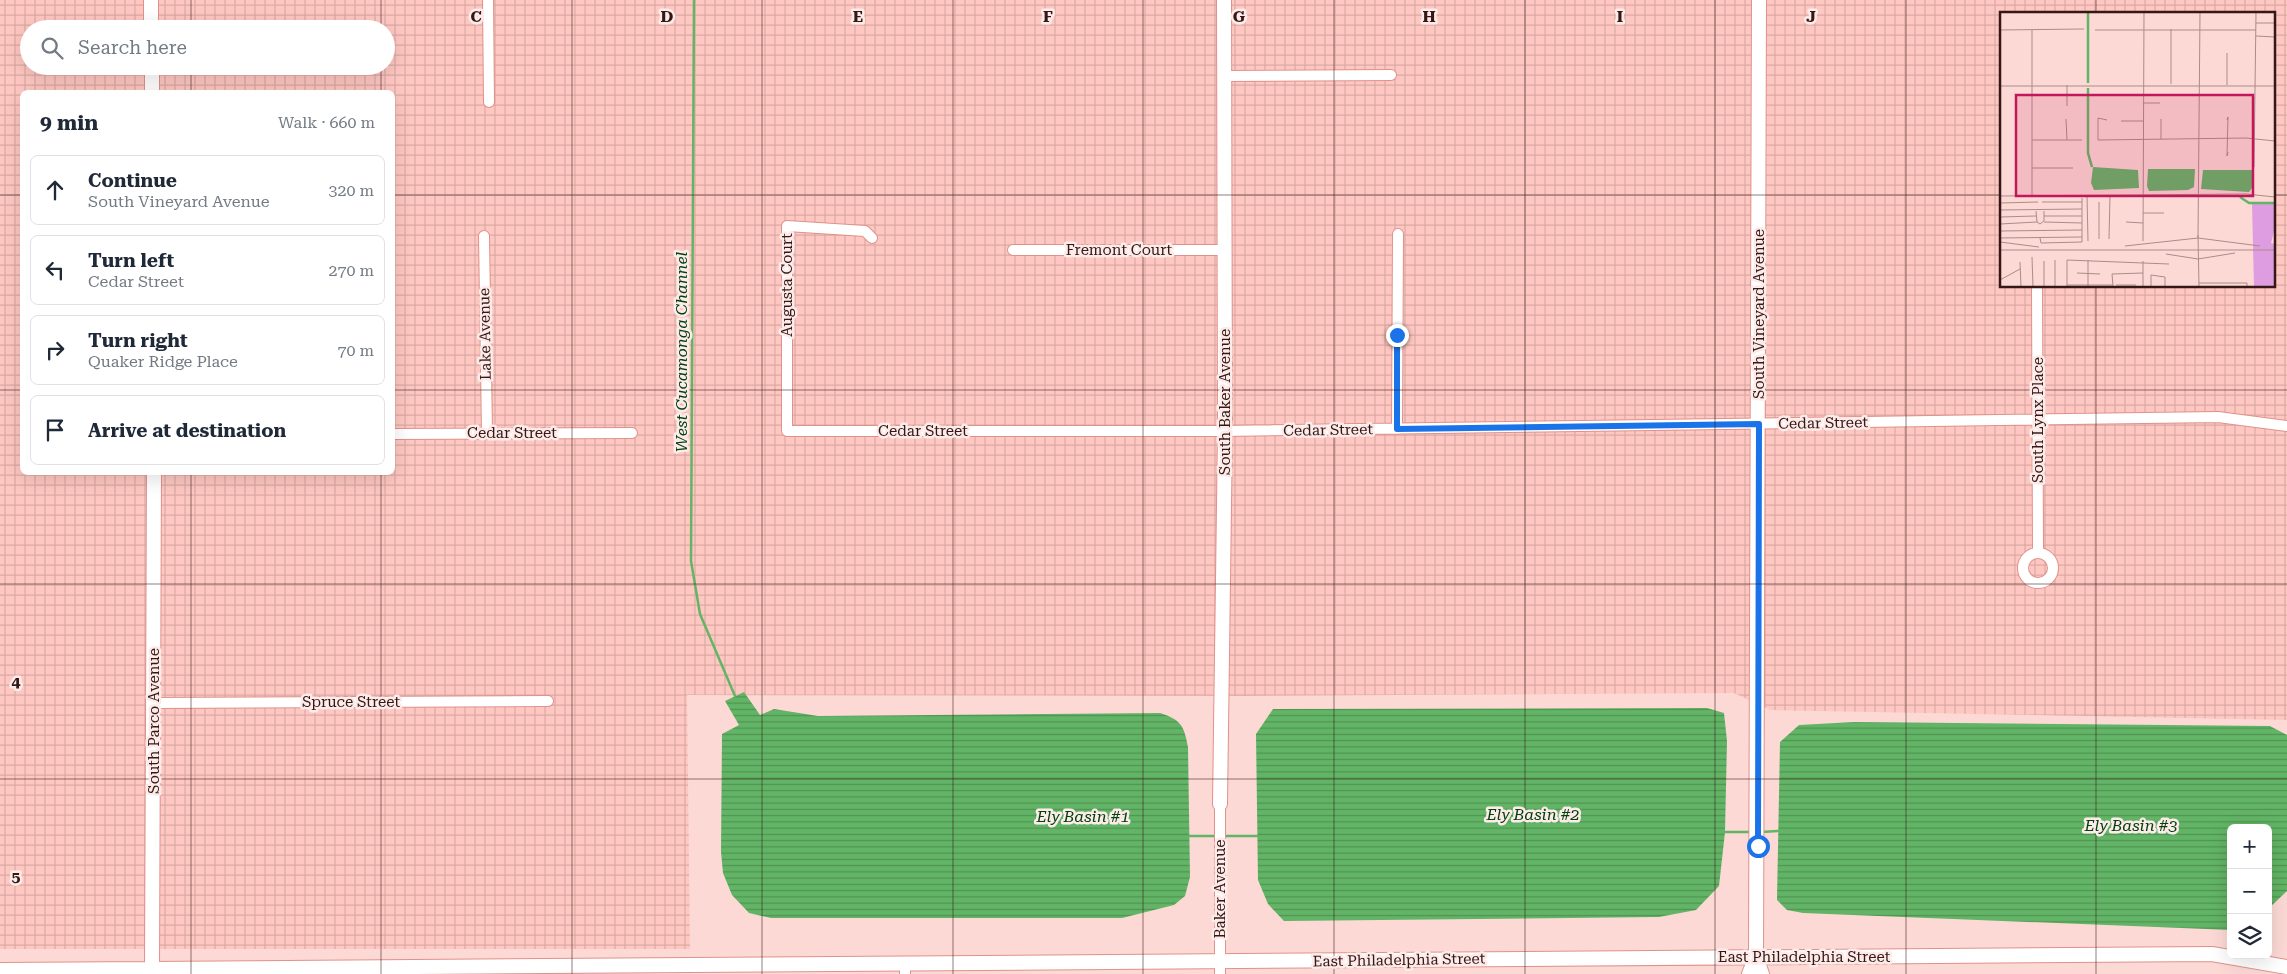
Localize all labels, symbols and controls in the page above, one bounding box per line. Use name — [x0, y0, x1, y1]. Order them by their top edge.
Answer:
text: C — [470, 7, 482, 26]
text: D — [661, 7, 674, 26]
text: E — [853, 7, 863, 26]
text: F — [1043, 7, 1053, 26]
text: G — [1233, 7, 1246, 26]
text: H — [1422, 7, 1436, 26]
text: I — [1617, 7, 1623, 26]
text: J — [1806, 7, 1816, 26]
inset map — [2000, 12, 2274, 288]
search box — [20, 20, 395, 75]
icon: search — [38, 34, 66, 62]
text: Search here — [78, 36, 187, 59]
text: 9 min — [40, 111, 98, 135]
text: Walk · 660 m — [278, 113, 375, 132]
text: Continue — [88, 169, 177, 192]
icon: ahead — [41, 176, 69, 204]
text: 320 m — [328, 181, 374, 200]
text: South Vineyard Avenue — [88, 192, 270, 211]
street label: South Vineyard Avenue — [1750, 229, 1768, 399]
street label: Augusta Court — [778, 233, 796, 337]
street label: Fremont Court — [1066, 241, 1173, 259]
text: Turn left — [88, 249, 174, 272]
water label: West Cucamonga Channel — [672, 251, 691, 452]
icon: left — [41, 256, 69, 284]
text: 270 m — [328, 261, 374, 280]
text: Cedar Street — [88, 272, 184, 291]
street label: Lake Avenue — [475, 288, 495, 380]
route end — [1386, 324, 1409, 347]
text: Turn right — [88, 329, 188, 352]
street label: South Baker Avenue — [1216, 329, 1234, 475]
icon: right — [41, 336, 69, 364]
text: 70 m — [337, 341, 374, 360]
text: Quaker Ridge Place — [88, 352, 238, 371]
street label: South Lynx Place — [2029, 357, 2047, 483]
street label: Cedar Street — [1778, 413, 1868, 433]
icon: arrive — [41, 416, 69, 444]
text: Arrive at destination — [88, 419, 286, 442]
street label: Cedar Street — [1283, 420, 1373, 440]
street label: Cedar Street — [878, 422, 968, 440]
street label: Cedar Street — [467, 424, 557, 442]
street label: South Parco Avenue — [145, 648, 163, 794]
text: 4 — [12, 672, 21, 691]
street label: Spruce Street — [302, 693, 400, 711]
water label: Ely Basin #2 — [1485, 805, 1580, 824]
water label: Ely Basin #1 — [1035, 807, 1130, 826]
water label: Ely Basin #3 — [2083, 816, 2178, 835]
map controls — [2227, 824, 2272, 959]
button: + — [2227, 824, 2272, 869]
route start — [1747, 835, 1770, 858]
street label: Baker Avenue — [1211, 839, 1229, 939]
text: 5 — [12, 867, 21, 886]
button: − — [2227, 869, 2272, 914]
button: layers — [2227, 914, 2272, 959]
street label: East Philadelphia Street — [1718, 948, 1891, 966]
street label: East Philadelphia Street — [1313, 949, 1486, 971]

